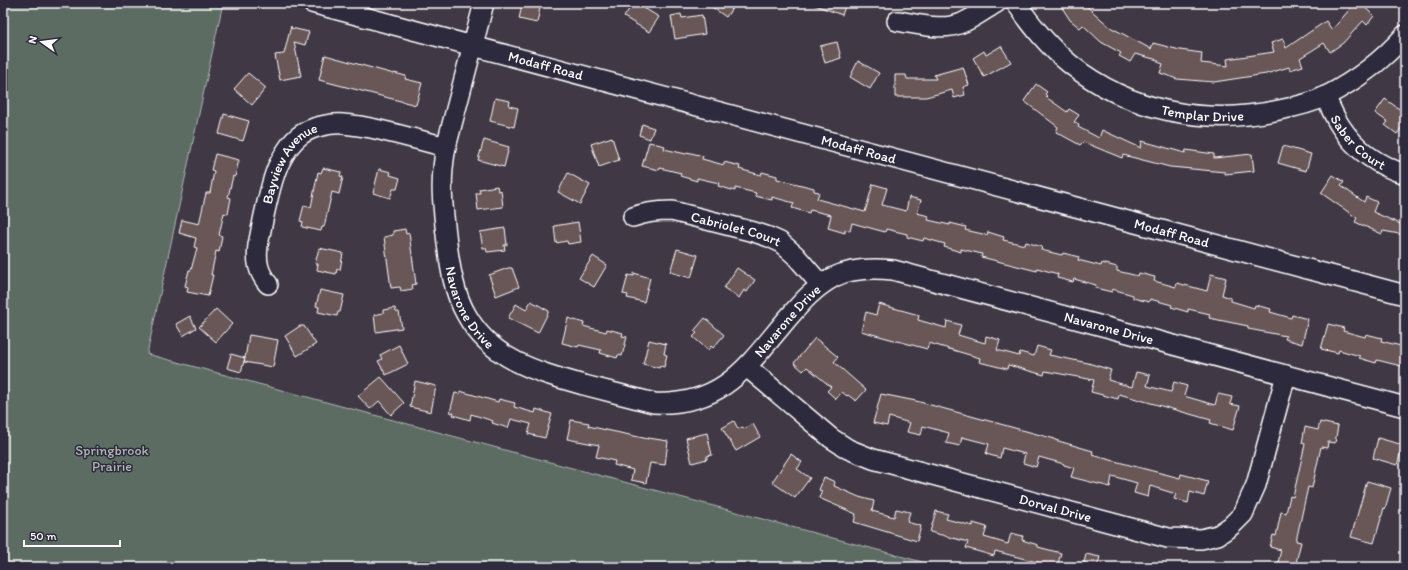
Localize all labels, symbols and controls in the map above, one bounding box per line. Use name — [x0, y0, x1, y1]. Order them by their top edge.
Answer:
north arrow — [22, 22, 62, 62]
text: N — [26, 35, 40, 45]
street label: Modaff Road — [506, 47, 585, 84]
street label: Templar Drive — [1160, 101, 1245, 125]
street label: Saber Court — [1327, 112, 1389, 173]
street label: Bayview Avenue — [258, 119, 320, 205]
street label: Modaff Road — [819, 131, 898, 167]
street label: Cabriolet Court — [689, 208, 784, 250]
street label: Modaff Road — [1132, 215, 1211, 251]
street label: Navarone Drive — [442, 265, 498, 353]
street label: Navarone Drive — [751, 280, 824, 361]
street label: Navarone Drive — [1062, 308, 1156, 348]
park label: Springbrook Prairie — [75, 442, 150, 475]
street label: Dorval Drive — [1017, 490, 1094, 526]
scale bar — [24, 522, 120, 548]
text: 50 m — [30, 529, 56, 543]

